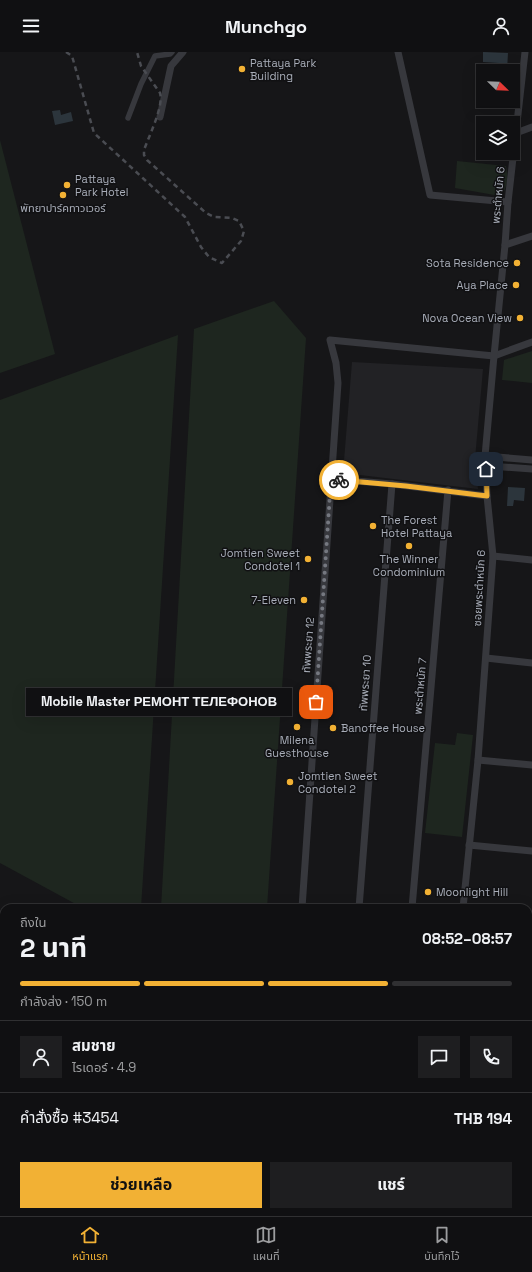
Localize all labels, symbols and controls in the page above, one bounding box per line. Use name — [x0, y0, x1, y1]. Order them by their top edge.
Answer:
icon: menu — [20, 15, 42, 37]
text: Munchgo — [225, 15, 307, 38]
icon: person — [490, 15, 512, 37]
place label: Pattaya Park Building — [250, 56, 316, 83]
marker: Pattaya Park Building — [237, 64, 247, 74]
north arrow — [476, 64, 520, 108]
map controls — [476, 64, 520, 160]
button: layers — [476, 116, 520, 160]
street label: พระตำหนัก 6 — [489, 165, 508, 224]
place label: Pattaya Park Hotel — [75, 172, 129, 199]
marker: Pattaya Park Hotel — [62, 180, 72, 190]
marker: พัทยาปาร์คทาวเวอร์ — [58, 190, 68, 200]
place label: พัทยาปาร์คทาวเวอร์ — [20, 201, 106, 215]
place label: Sota Residence — [426, 256, 509, 270]
marker: Sota Residence — [512, 258, 522, 268]
place label: Aya Place — [457, 278, 508, 292]
marker: Aya Place — [511, 280, 521, 290]
place label: Nova Ocean View — [422, 311, 512, 325]
marker: Nova Ocean View — [515, 313, 525, 323]
pin — [469, 452, 503, 486]
icon: home — [475, 458, 497, 480]
courier — [319, 460, 359, 500]
icon: bike — [328, 469, 350, 491]
place label: The Forest Hotel Pattaya — [381, 513, 453, 540]
marker: The Forest Hotel Pattaya — [368, 521, 378, 531]
marker: The Winner Condominium — [404, 541, 414, 551]
place label: Jomtien Sweet Condotel 1 — [221, 546, 300, 573]
street label: ซอยพระตำหนัก 6 — [470, 549, 488, 627]
place label: The Winner Condominium — [373, 552, 445, 579]
marker: Jomtien Sweet Condotel 1 — [303, 554, 313, 564]
place label: 7-Eleven — [251, 593, 296, 607]
marker: 7-Eleven — [299, 595, 309, 605]
street label: ทัพพระยา 12 — [299, 616, 317, 673]
street label: ทัพพระยา 10 — [356, 654, 374, 712]
street label: พระตำหนัก 7 — [411, 657, 429, 715]
pin — [299, 685, 333, 719]
callout: Mobile Master РЕМОНТ ТЕЛЕФОНОВ — [26, 688, 292, 716]
icon: bag — [305, 691, 327, 713]
text: Mobile Master РЕМОНТ ТЕЛЕФОНОВ — [41, 693, 277, 710]
place label: Banoffee House — [341, 721, 425, 735]
marker: Milena Guesthouse — [292, 722, 302, 732]
marker: Banoffee House — [328, 723, 338, 733]
place label: Milena Guesthouse — [265, 733, 329, 760]
place label: Jomtien Sweet Condotel 2 — [298, 769, 378, 796]
marker: Jomtien Sweet Condotel 2 — [285, 777, 295, 787]
place label: Moonlight Hill — [436, 885, 508, 899]
marker: Moonlight Hill — [423, 887, 433, 897]
text: ถึงใน — [20, 914, 46, 931]
text: 08:52–08:57 — [422, 929, 512, 948]
text: 2 นาที — [20, 931, 87, 965]
text: กำลังส่ง · 150 m — [20, 993, 107, 1010]
button: person — [20, 1036, 62, 1078]
text: สมชาย — [72, 1036, 116, 1055]
button: chat — [418, 1036, 460, 1078]
button: phone — [470, 1036, 512, 1078]
text: ไรเดอร์ · 4.9 — [72, 1059, 136, 1076]
text: คำสั่งซื้อ #3454 — [20, 1108, 119, 1127]
text: THB 194 — [454, 1109, 512, 1128]
button: ช่วยเหลือ — [20, 1162, 262, 1208]
button: แชร์ — [270, 1162, 512, 1208]
tab: หน้าแรก — [72, 1224, 108, 1265]
tab: แผนที่ — [253, 1224, 280, 1265]
tab: บันทึกไว้ — [424, 1224, 460, 1265]

